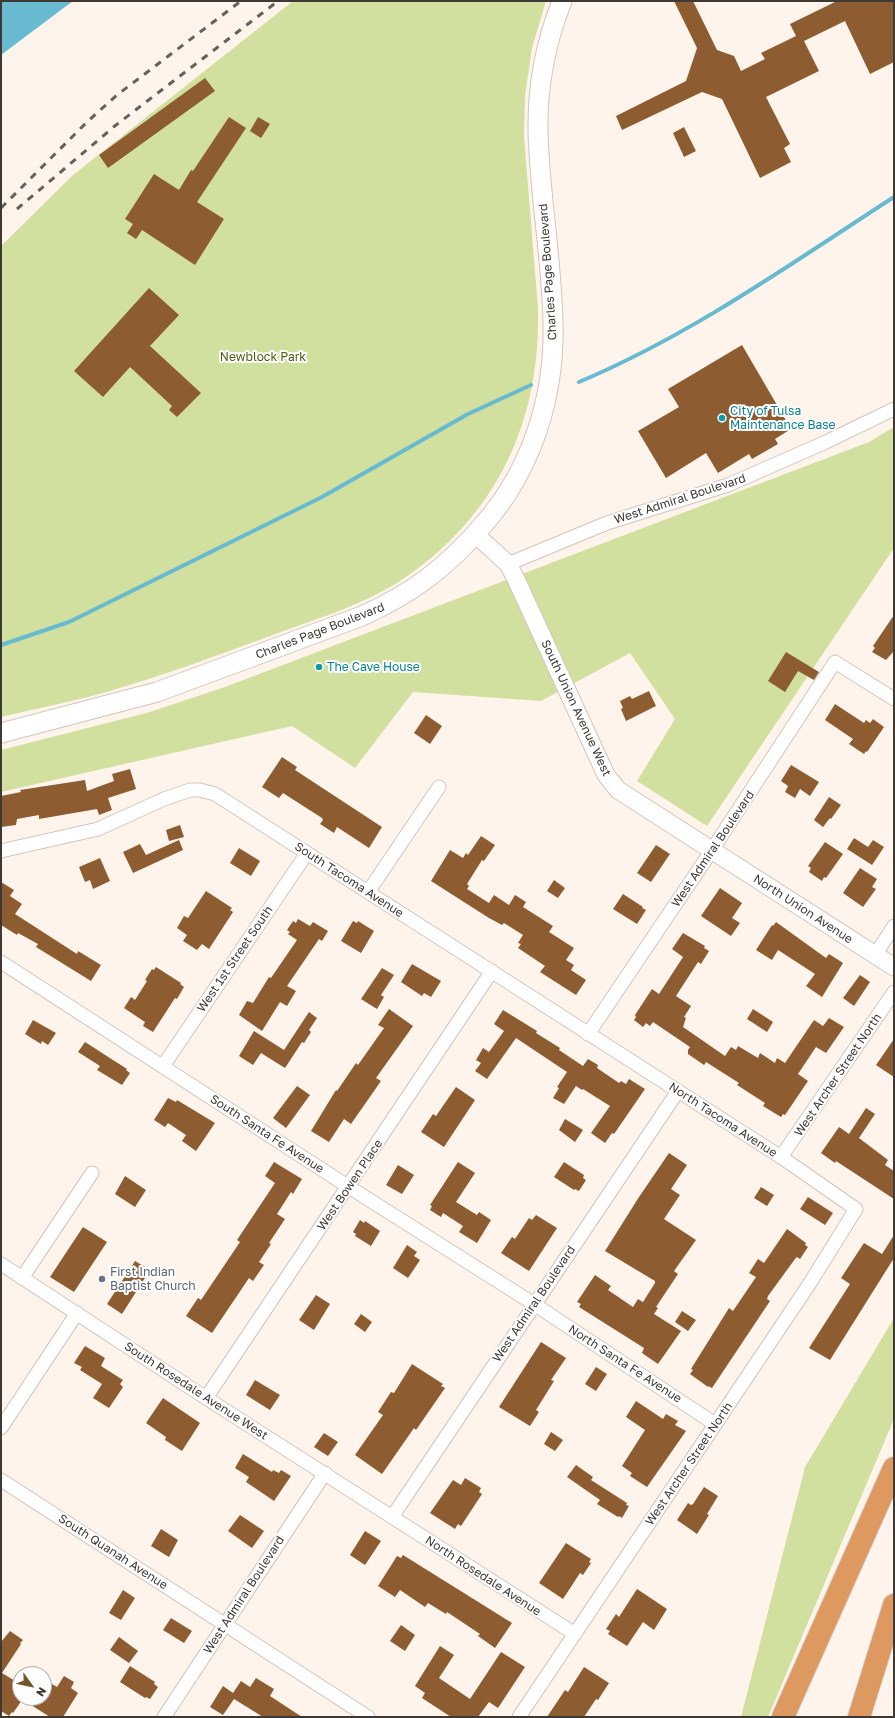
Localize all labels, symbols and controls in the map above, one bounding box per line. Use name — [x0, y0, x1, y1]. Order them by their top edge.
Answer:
street label: Charles Page Boulevard — [536, 203, 560, 341]
park label: Newblock Park — [220, 350, 306, 364]
place label: City of Tulsa Maintenance Base — [730, 404, 836, 432]
marker: City of Tulsa Maintenance Base — [717, 413, 727, 423]
street label: West Admiral Boulevard — [612, 471, 748, 527]
street label: Charles Page Boulevard — [254, 600, 386, 662]
street label: South Union Avenue West — [538, 638, 614, 778]
place label: The Cave House — [327, 660, 420, 674]
marker: The Cave House — [314, 662, 324, 672]
street label: West Admiral Boulevard — [669, 788, 757, 910]
street label: South Tacoma Avenue — [292, 839, 406, 921]
street label: North Union Avenue — [751, 871, 855, 947]
street label: West 1st Street South — [194, 903, 276, 1015]
street label: West Archer Street North — [791, 1011, 885, 1139]
street label: North Tacoma Avenue — [666, 1080, 780, 1160]
street label: South Santa Fe Avenue — [207, 1092, 327, 1176]
street label: West Bowen Place — [314, 1137, 386, 1233]
street label: West Admiral Boulevard — [490, 1243, 578, 1365]
place label: First Indian Baptist Church — [110, 1265, 196, 1293]
marker: First Indian Baptist Church — [97, 1274, 107, 1284]
street label: North Santa Fe Avenue — [566, 1322, 684, 1406]
street label: South Rosedale Avenue West — [122, 1339, 270, 1443]
street label: West Archer Street North — [642, 1400, 736, 1528]
street label: South Quanah Avenue — [56, 1511, 170, 1593]
street label: West Admiral Boulevard — [201, 1533, 287, 1657]
street label: North Rosedale Avenue — [422, 1533, 544, 1619]
north arrow — [12, 1666, 52, 1706]
text: N — [34, 1685, 49, 1699]

